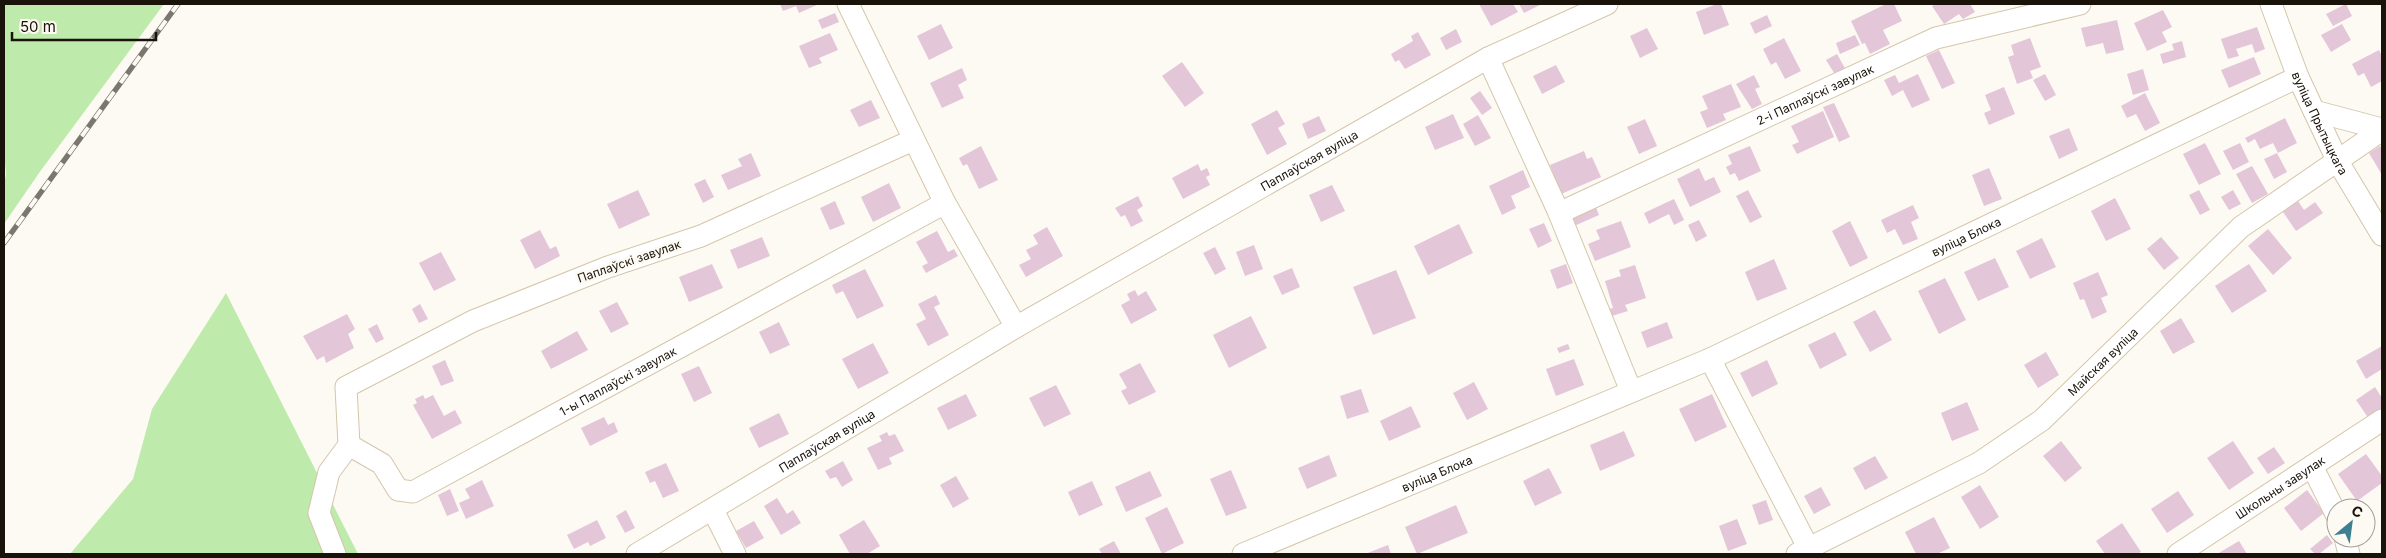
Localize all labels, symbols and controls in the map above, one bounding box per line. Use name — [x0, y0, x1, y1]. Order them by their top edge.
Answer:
scale bar — [12, 10, 156, 42]
text: 50 m — [20, 17, 56, 36]
street label: 2-і Паплаўскі завулак — [1754, 60, 1876, 128]
street label: вуліца Прытыцкага — [2289, 70, 2351, 177]
street label: Паплаўская вуліца — [1258, 126, 1360, 194]
street label: вуліца Блока — [1929, 213, 2003, 259]
street label: Паплаўскі завулак — [575, 236, 683, 286]
street label: Майская вуліца — [2064, 324, 2141, 399]
street label: 1-ы Паплаўскі завулак — [557, 343, 679, 419]
street label: Паплаўская вуліца — [776, 406, 877, 475]
street label: вуліца Блока — [1399, 452, 1474, 494]
street label: Школьны завулак — [2233, 452, 2328, 522]
north arrow — [2326, 498, 2376, 548]
text: С — [2349, 501, 2366, 521]

